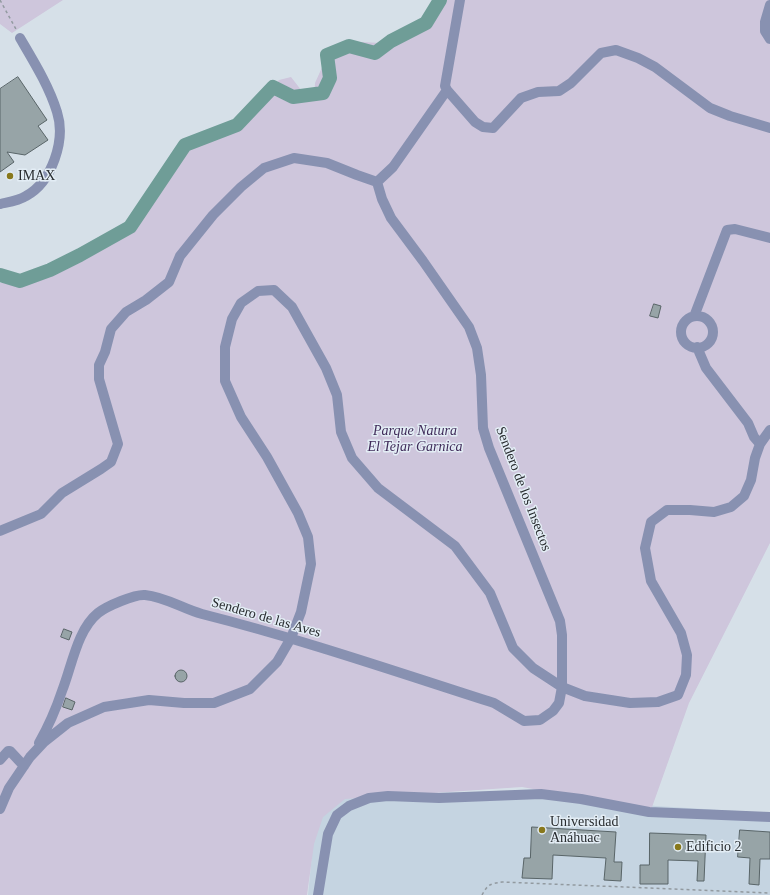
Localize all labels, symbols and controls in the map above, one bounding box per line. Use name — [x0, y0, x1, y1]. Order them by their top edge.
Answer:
place label: IMAX — [18, 168, 55, 184]
marker: IMAX — [5, 171, 15, 181]
park label: Parque Natura El Tejar Garnica — [367, 423, 463, 456]
street label: Sendero de los Insectos — [492, 424, 554, 554]
street label: Sendero de las Aves — [209, 594, 323, 642]
place label: Universidad Anáhuac — [550, 814, 618, 846]
marker: Universidad Anáhuac — [537, 825, 547, 835]
place label: Edificio 2 — [686, 839, 742, 855]
marker: Edificio 2 — [673, 842, 683, 852]

